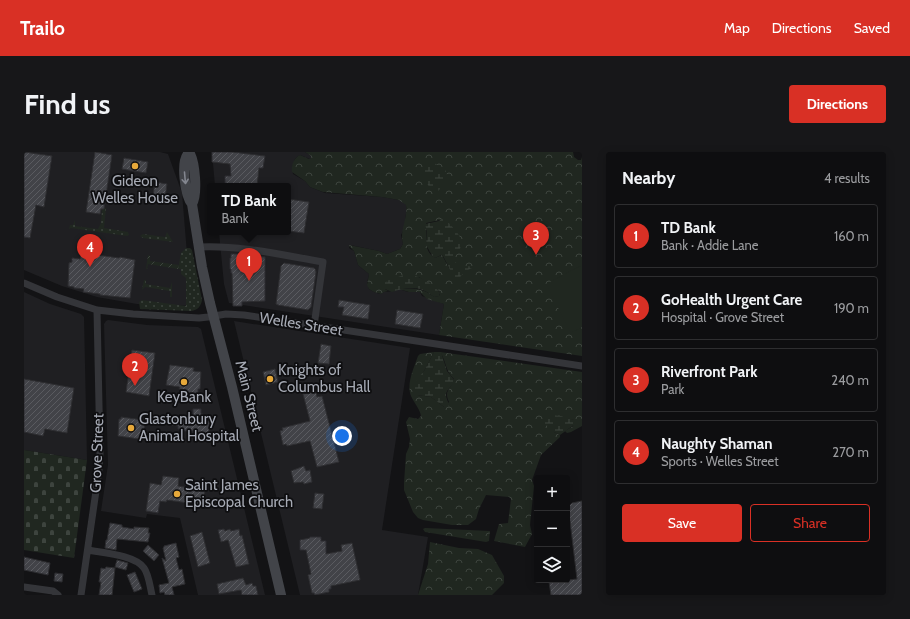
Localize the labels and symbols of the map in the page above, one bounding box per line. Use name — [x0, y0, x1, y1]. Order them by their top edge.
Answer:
marker: Gideon Welles House — [130, 161, 140, 171]
one-way arrow — [182, 171, 189, 184]
place label: Gideon Welles House — [92, 172, 178, 207]
pin: 3 — [523, 222, 549, 255]
pin: 4 — [77, 234, 103, 267]
pin: 1 — [236, 248, 262, 281]
street label: Welles Street — [258, 309, 344, 339]
pin: 2 — [122, 353, 148, 386]
street label: Main Street — [231, 359, 267, 433]
place label: Knights of Columbus Hall — [278, 361, 371, 396]
marker: Knights of Columbus Hall — [265, 374, 275, 384]
marker: KeyBank — [179, 377, 189, 387]
place label: KeyBank — [157, 388, 211, 406]
place label: Glastonbury Animal Hospital — [139, 410, 240, 445]
street label: Grove Street — [87, 413, 107, 493]
marker: Glastonbury Animal Hospital — [126, 423, 136, 433]
your location — [332, 426, 352, 446]
place label: Saint James Episcopal Church — [185, 476, 293, 511]
marker: Saint James Episcopal Church — [172, 489, 182, 499]

